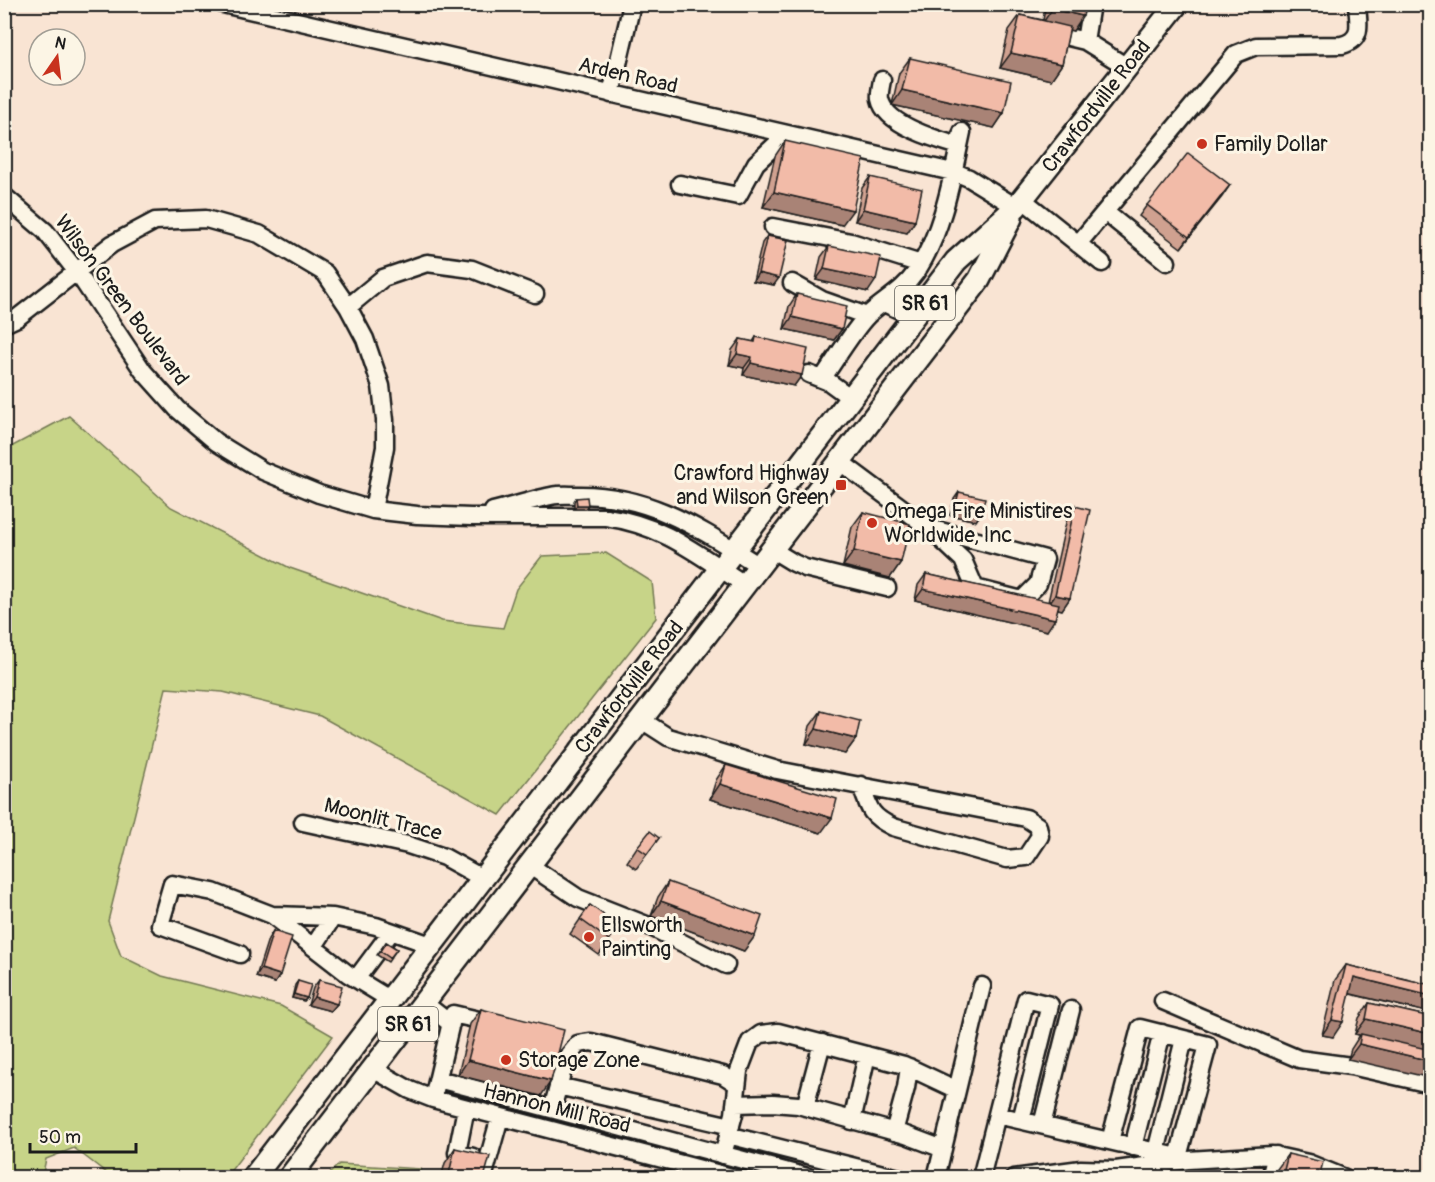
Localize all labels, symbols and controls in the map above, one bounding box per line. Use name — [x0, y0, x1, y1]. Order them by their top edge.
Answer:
north arrow — [27, 27, 87, 87]
text: N — [53, 32, 68, 54]
street label: Crawfordville Road — [1036, 34, 1157, 178]
street label: Arden Road — [576, 51, 680, 100]
place label: Family Dollar — [1214, 131, 1328, 158]
marker: Family Dollar — [1195, 137, 1209, 151]
street label: Wilson Green Boulevard — [49, 210, 195, 391]
road number: SR 61 — [895, 286, 955, 320]
place label: Crawford Highway and Wilson Green — [674, 460, 829, 511]
marker: Crawford Highway and Wilson Green — [834, 478, 848, 492]
place label: Omega Fire Ministires Worldwide, Inc — [884, 498, 1073, 549]
marker: Omega Fire Ministires Worldwide, Inc — [865, 516, 879, 530]
street label: Crawfordville Road — [569, 615, 690, 759]
street label: Moonlit Trace — [321, 792, 445, 847]
place label: Ellsworth Painting — [601, 912, 683, 963]
marker: Ellsworth Painting — [582, 930, 596, 944]
road number: SR 61 — [378, 1007, 438, 1041]
place label: Storage Zone — [518, 1047, 640, 1074]
marker: Storage Zone — [499, 1053, 513, 1067]
street label: Hannon Mill Road — [480, 1077, 633, 1140]
scale bar — [30, 1116, 136, 1154]
text: 50 m — [39, 1126, 81, 1149]

